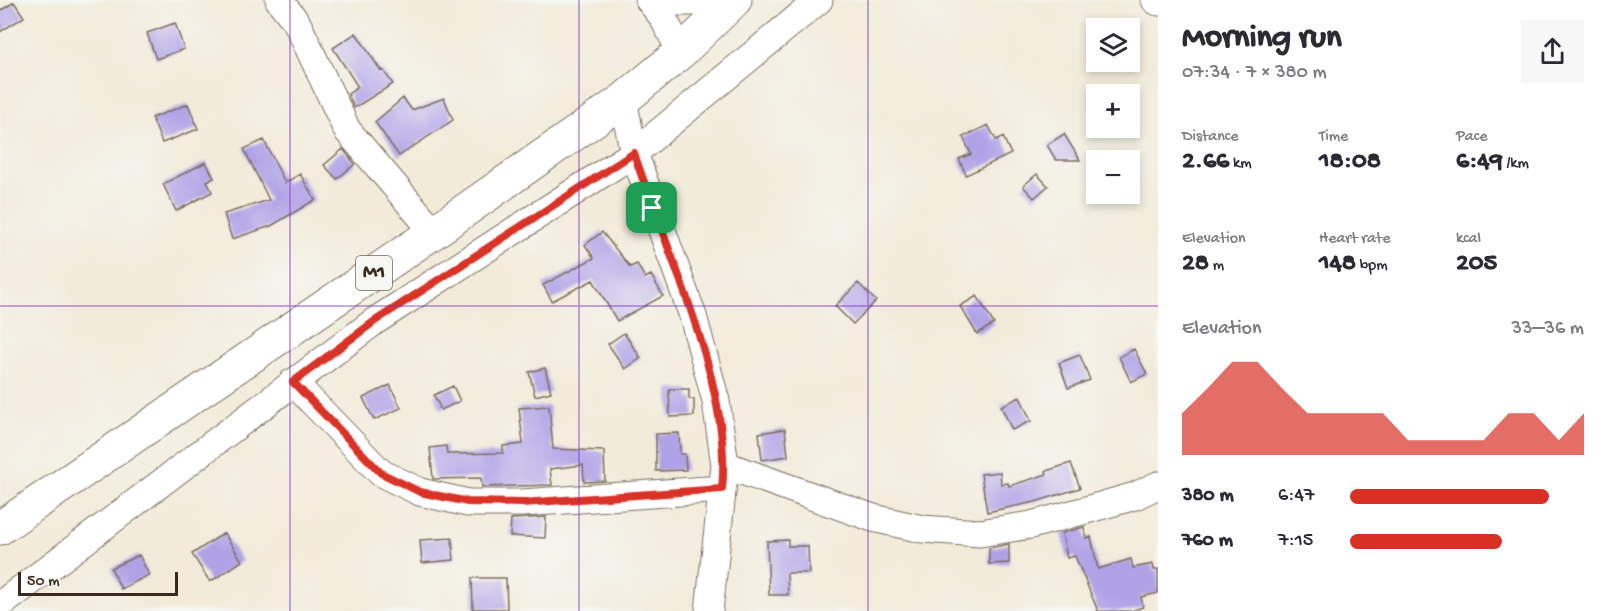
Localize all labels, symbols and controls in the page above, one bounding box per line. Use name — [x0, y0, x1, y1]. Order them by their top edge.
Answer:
map controls — [1086, 18, 1140, 204]
button: layers — [1086, 18, 1140, 72]
text: Morning run — [1182, 20, 1342, 58]
button: share — [1521, 20, 1584, 83]
text: 07:34 · 7 × 380 m — [1182, 62, 1327, 85]
button: + — [1086, 84, 1140, 138]
text: Distance — [1182, 128, 1239, 147]
text: Time — [1319, 128, 1348, 147]
text: Pace — [1456, 128, 1487, 147]
text: 2.66 — [1182, 147, 1229, 178]
text: 18:08 — [1319, 147, 1381, 178]
text: 6:49 — [1456, 147, 1503, 178]
button: − — [1086, 150, 1140, 204]
text: km — [1229, 155, 1252, 174]
text: /km — [1503, 155, 1529, 174]
pin — [626, 182, 677, 233]
icon: arrive — [635, 191, 668, 224]
text: Elevation — [1182, 230, 1246, 249]
text: Heart rate — [1319, 230, 1391, 249]
text: kcal — [1456, 230, 1481, 249]
text: 28 — [1182, 249, 1209, 280]
text: 148 — [1319, 249, 1356, 280]
text: 205 — [1456, 249, 1497, 280]
road number: M1 — [356, 256, 392, 290]
text: m — [1209, 257, 1224, 276]
text: bpm — [1356, 257, 1388, 276]
text: Elevation — [1182, 318, 1262, 341]
text: 33–36 m — [1512, 318, 1584, 341]
text: 380 m — [1182, 485, 1234, 508]
text: 6:47 — [1278, 485, 1314, 508]
text: 760 m — [1182, 530, 1233, 553]
text: 7:15 — [1278, 530, 1313, 553]
scale bar — [18, 569, 178, 596]
text: 50 m — [27, 573, 60, 592]

